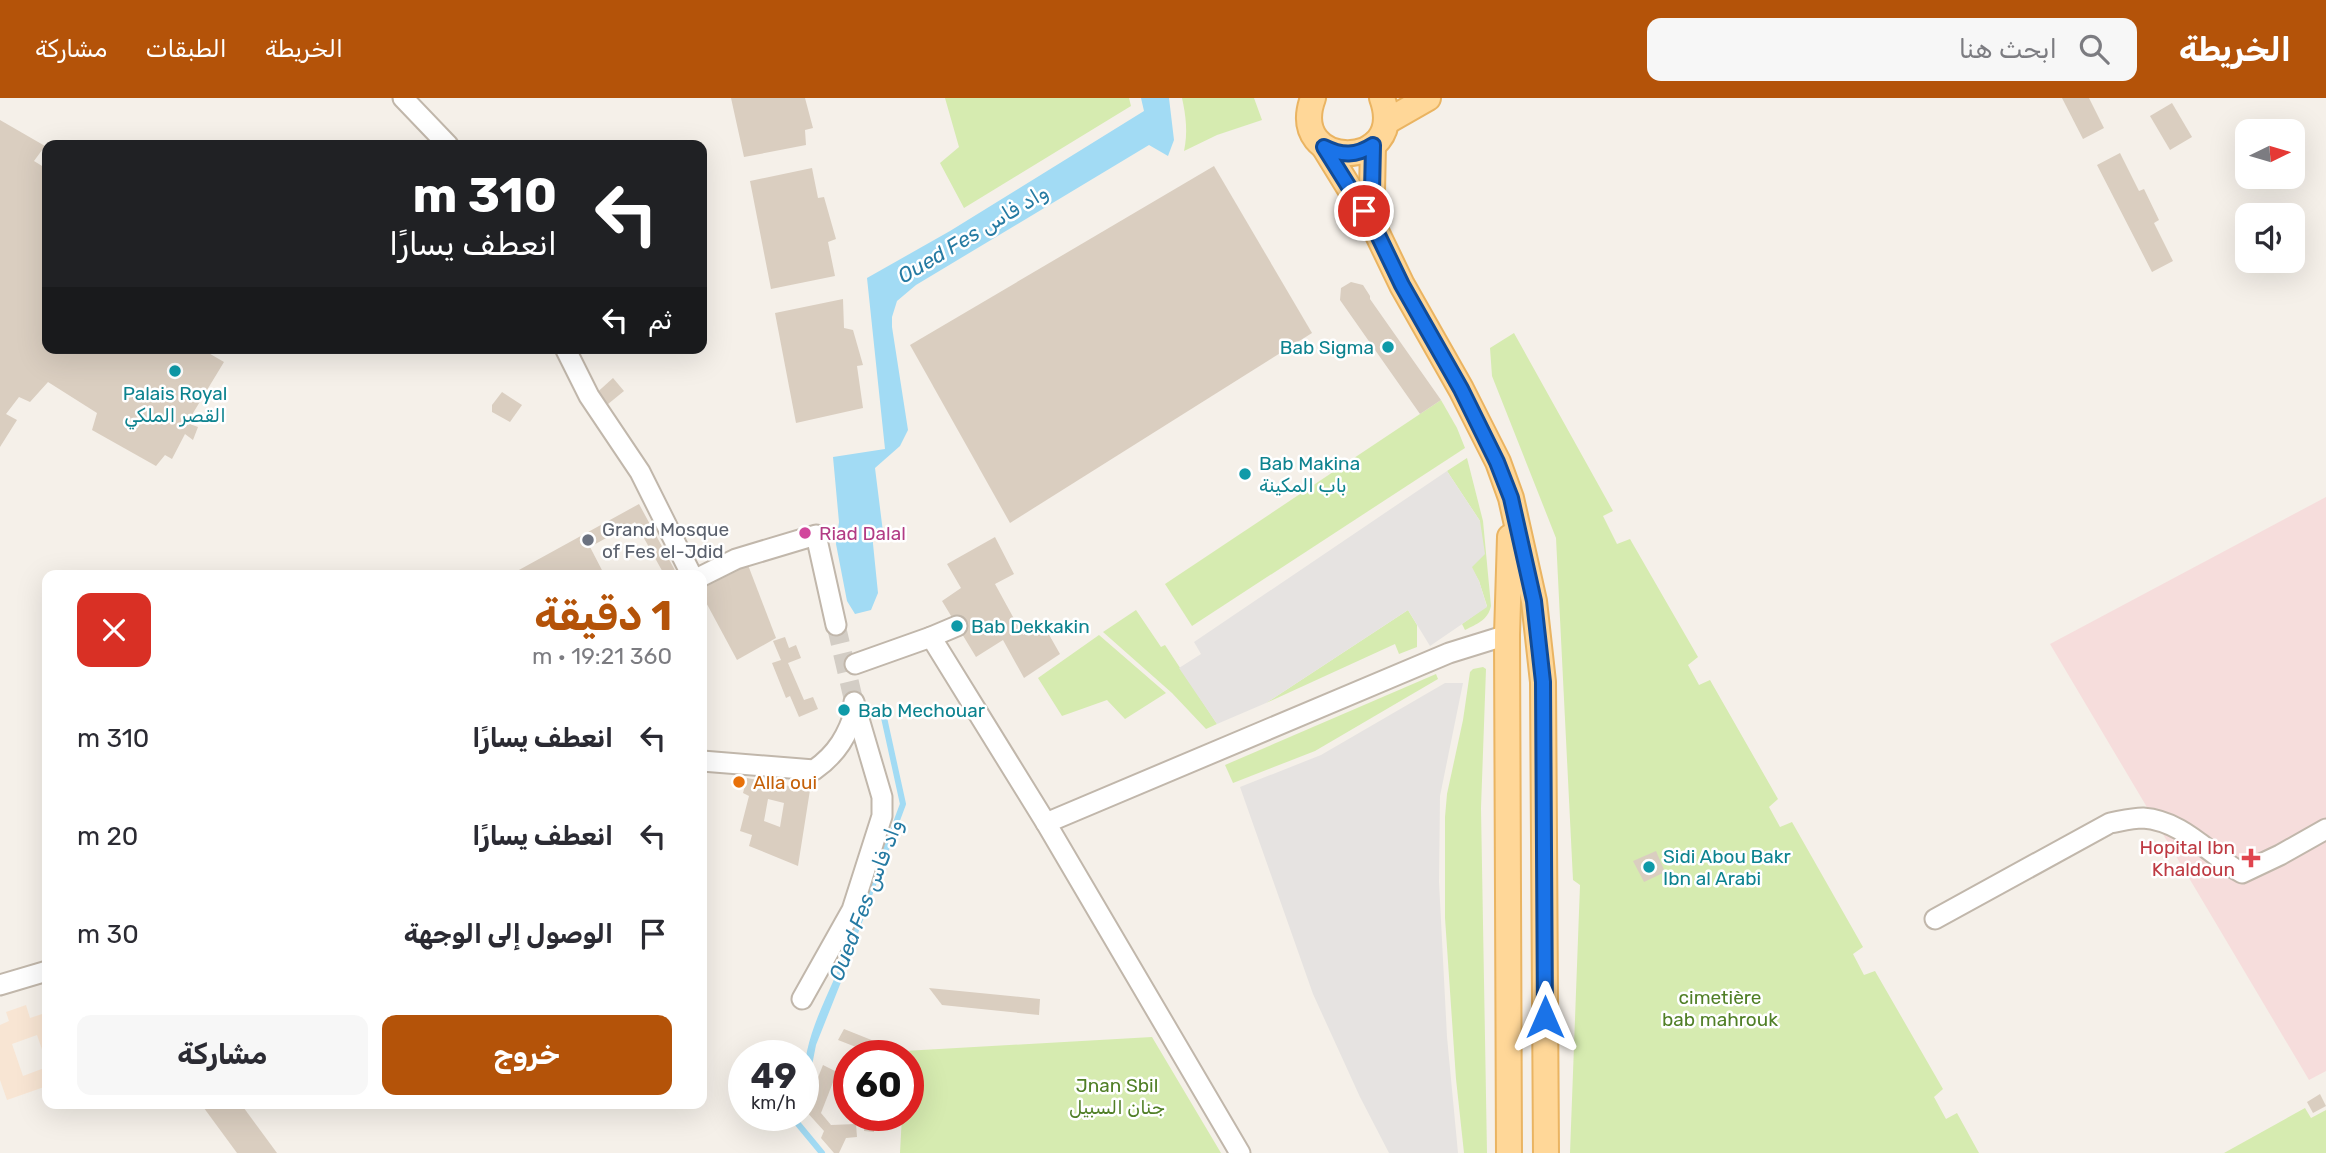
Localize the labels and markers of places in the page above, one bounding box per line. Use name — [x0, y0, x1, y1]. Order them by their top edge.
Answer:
pin — [1334, 181, 1394, 241]
place label: Bab Sigma — [1280, 336, 1374, 359]
marker: Bab Sigma — [1380, 339, 1396, 355]
marker: Palais Royal القصر الملكي — [167, 363, 183, 379]
place label: Palais Royal القصر الملكي — [123, 382, 227, 430]
place label: Bab Makina باب المكينة — [1259, 452, 1360, 497]
marker: Bab Makina باب المكينة — [1237, 466, 1253, 482]
place label: Grand Mosque of Fes el-Jdid — [602, 518, 729, 563]
place label: Riad Dalal — [819, 522, 906, 545]
marker: Riad Dalal — [797, 525, 813, 541]
marker: Grand Mosque of Fes el-Jdid — [580, 532, 596, 548]
place label: Bab Dekkakin — [971, 615, 1090, 638]
marker: Bab Dekkakin — [949, 618, 965, 634]
place label: Bab Mechouar — [858, 699, 986, 722]
marker: Bab Mechouar — [836, 702, 852, 718]
place label: Alla oui — [753, 771, 817, 794]
marker: Alla oui — [731, 774, 747, 790]
place label: Hopital Ibn Khaldoun — [2139, 836, 2235, 881]
place label: Sidi Abou Bakr Ibn al Arabi — [1663, 845, 1791, 890]
marker: Hopital Ibn Khaldoun — [2241, 848, 2261, 868]
marker: Sidi Abou Bakr Ibn al Arabi — [1641, 859, 1657, 875]

